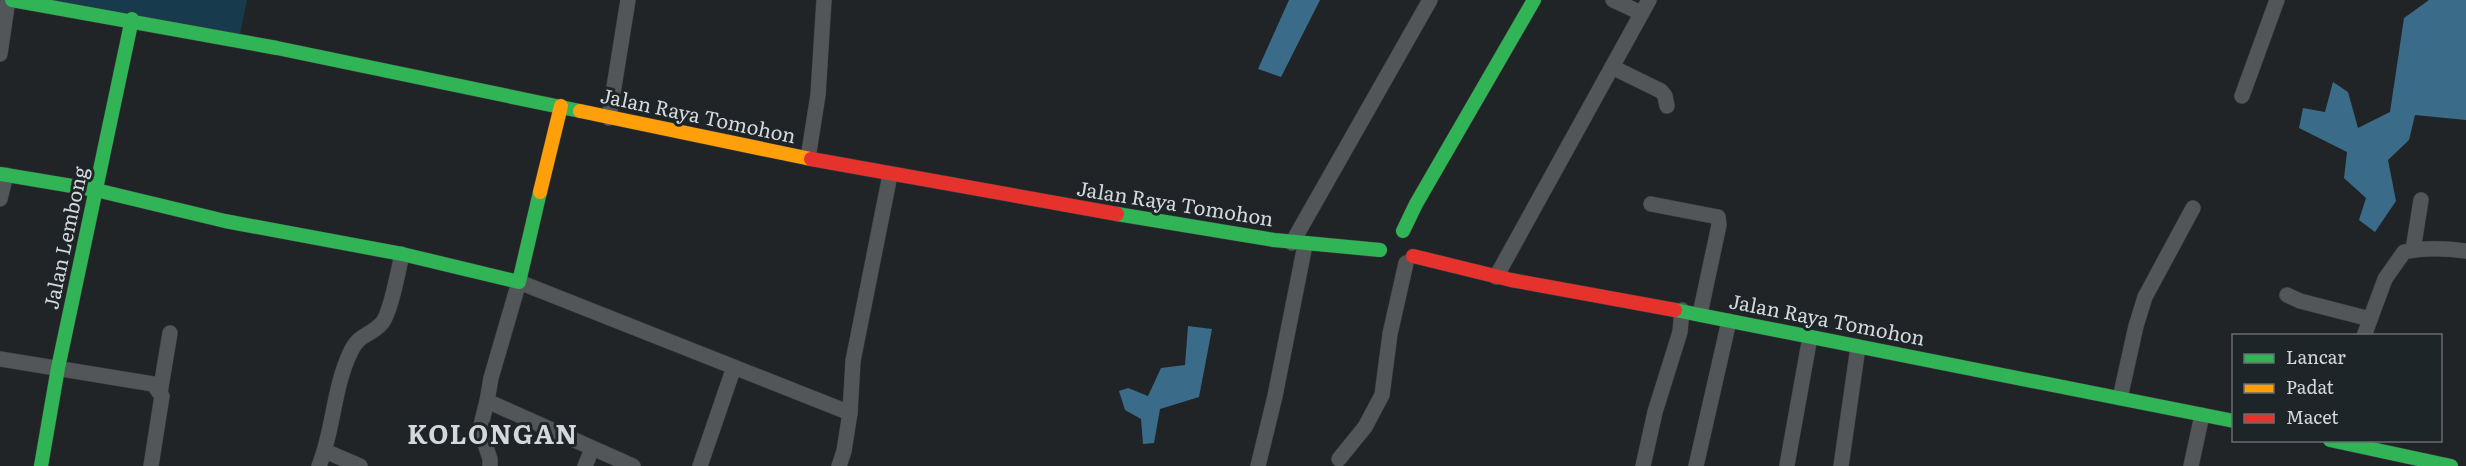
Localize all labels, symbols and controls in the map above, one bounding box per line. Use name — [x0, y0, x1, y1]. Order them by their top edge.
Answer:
street label: Jalan Raya Tomohon — [598, 79, 799, 149]
street label: Jalan Lembong — [34, 163, 94, 312]
street label: Jalan Raya Tomohon — [1075, 172, 1276, 232]
street label: Jalan Raya Tomohon — [1727, 284, 1928, 352]
legend — [2232, 334, 2442, 442]
text: Lancar — [2286, 343, 2346, 370]
text: Padat — [2286, 373, 2335, 400]
text: Macet — [2286, 403, 2339, 430]
district label: KOLONGAN — [407, 413, 579, 452]

